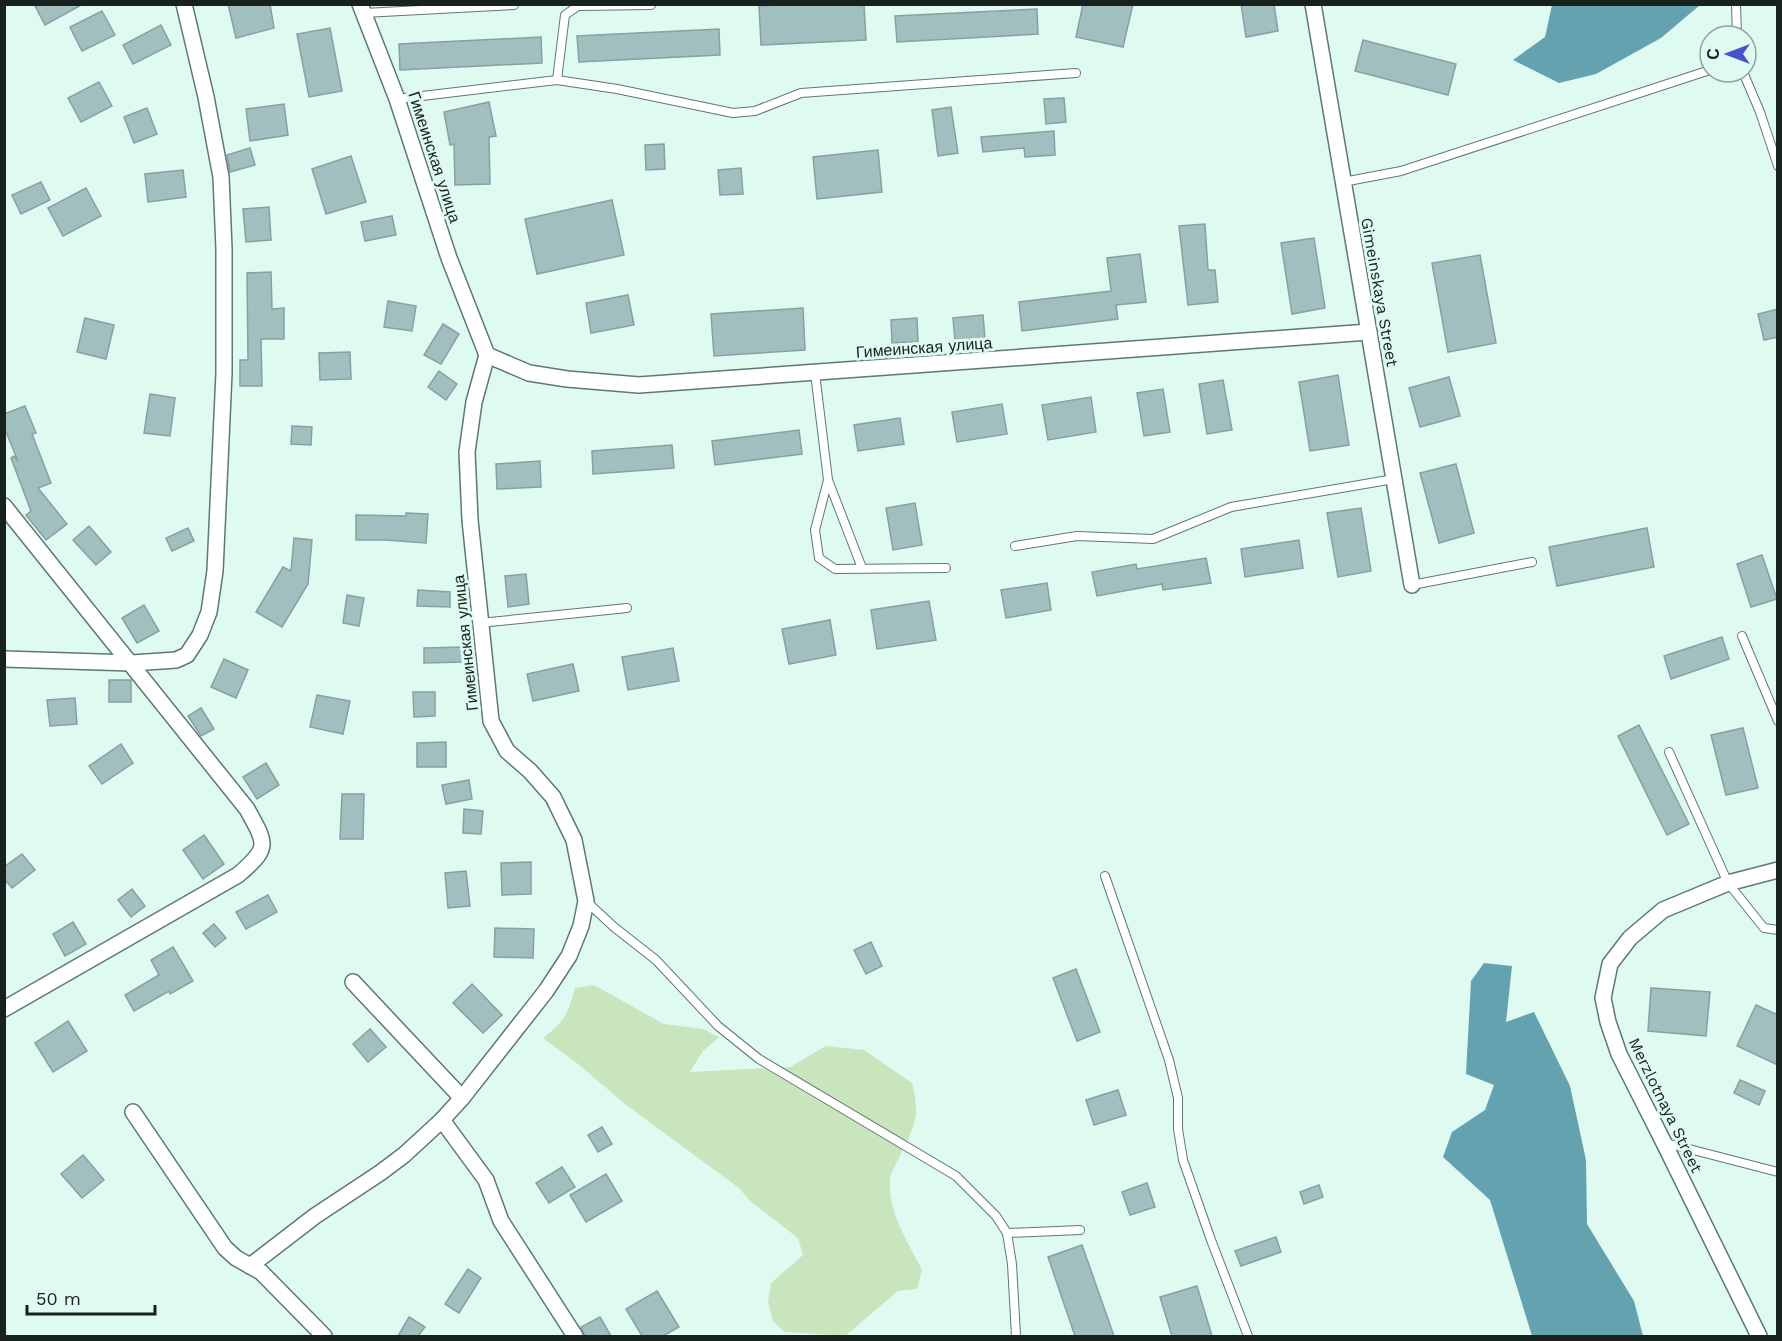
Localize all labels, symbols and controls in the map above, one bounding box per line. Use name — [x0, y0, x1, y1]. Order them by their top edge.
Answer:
north arrow — [1698, 24, 1758, 84]
text: С — [1704, 48, 1723, 60]
street label: Гимеинская улица — [404, 89, 465, 225]
street label: Gimeinskaya Street — [1357, 216, 1402, 368]
street label: Гимеинская улица — [855, 333, 993, 362]
street label: Гимеинская улица — [449, 574, 482, 712]
street label: Merzlotnaya Street — [1625, 1035, 1707, 1176]
scale bar — [27, 1278, 154, 1316]
text: 50 m — [36, 1288, 81, 1309]

